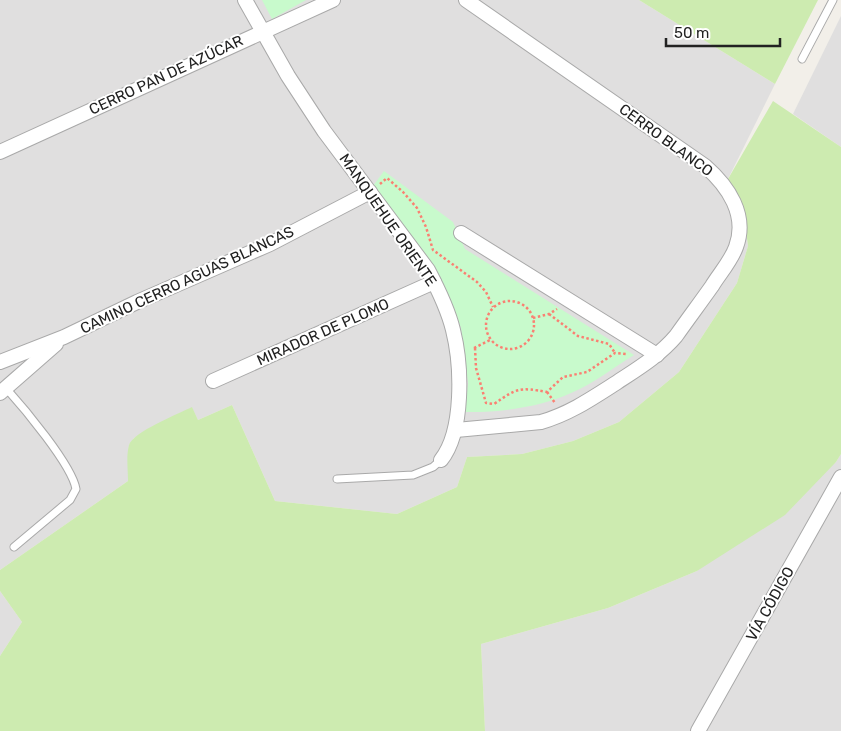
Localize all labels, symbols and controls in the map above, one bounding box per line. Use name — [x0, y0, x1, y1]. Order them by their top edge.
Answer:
scale bar — [666, 15, 780, 47]
text: 50 m — [674, 24, 709, 42]
street label: CERRO PAN DE AZÚCAR — [86, 31, 246, 119]
street label: CERRO BLANCO — [616, 100, 716, 180]
street label: MANQUEHUE ORIENTE — [335, 150, 441, 290]
street label: CAMINO CERRO AGUAS BLANCAS — [77, 222, 297, 338]
street label: MIRADOR DE PLOMO — [254, 295, 392, 369]
street label: VÍA CÓDIGO — [742, 564, 798, 644]

